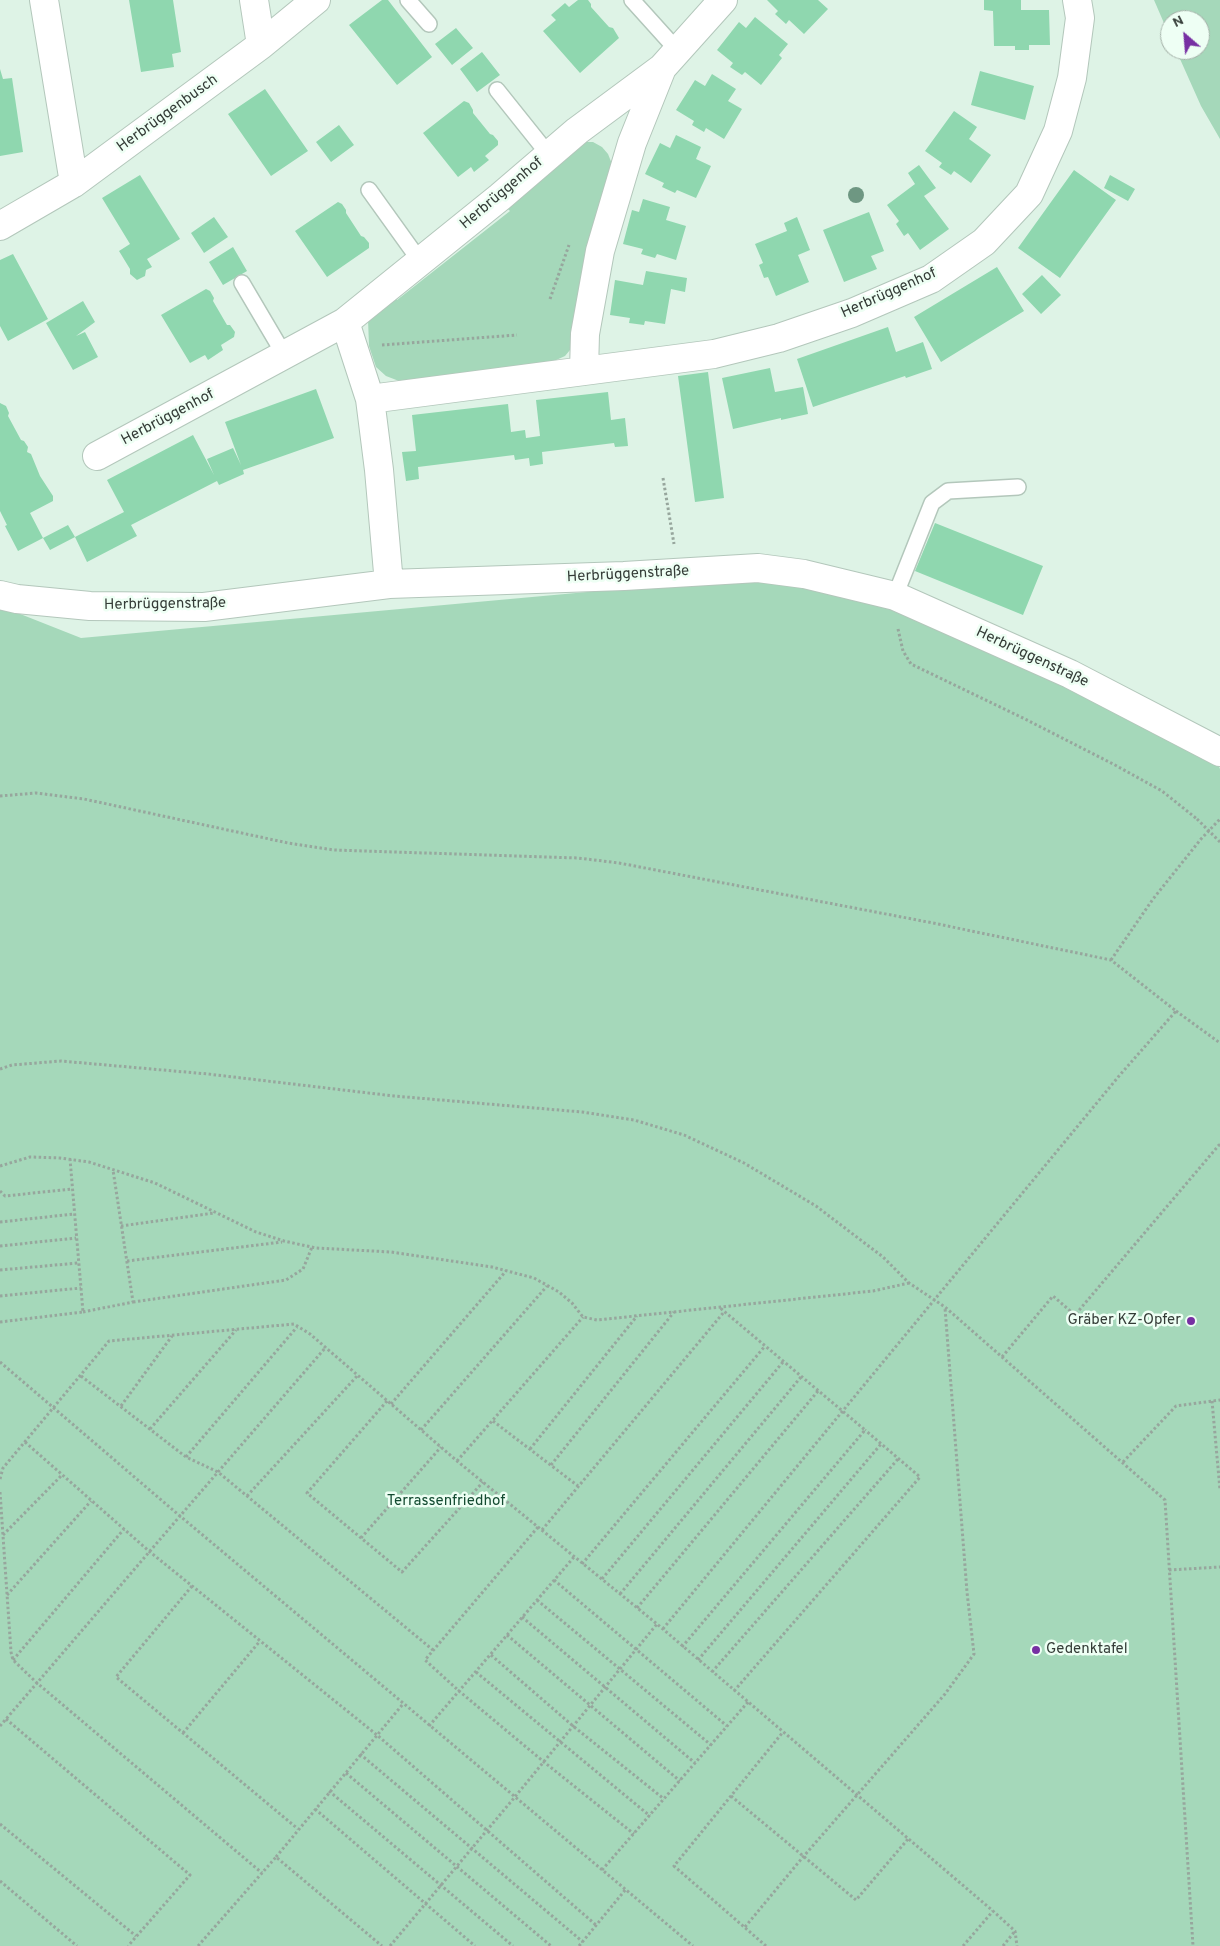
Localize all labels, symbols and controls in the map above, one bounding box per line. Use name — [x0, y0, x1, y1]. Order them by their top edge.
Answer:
north arrow — [1160, 10, 1210, 60]
text: N — [1170, 12, 1187, 32]
street label: Herbrüggenbusch — [114, 71, 222, 157]
street label: Herbrüggenhof — [457, 154, 547, 234]
street label: Herbrüggenhof — [839, 265, 939, 323]
street label: Herbrüggenhof — [119, 386, 217, 450]
street label: Herbrüggenstraße — [566, 563, 690, 587]
street label: Herbrüggenstraße — [104, 595, 226, 615]
street label: Herbrüggenstraße — [973, 624, 1091, 692]
place label: Gräber KZ-Opfer — [1067, 1312, 1181, 1330]
marker: Gräber KZ-Opfer — [1185, 1315, 1197, 1327]
park label: Terrassenfriedhof — [387, 1493, 505, 1511]
place label: Gedenktafel — [1046, 1641, 1128, 1659]
marker: Gedenktafel — [1030, 1644, 1042, 1656]

